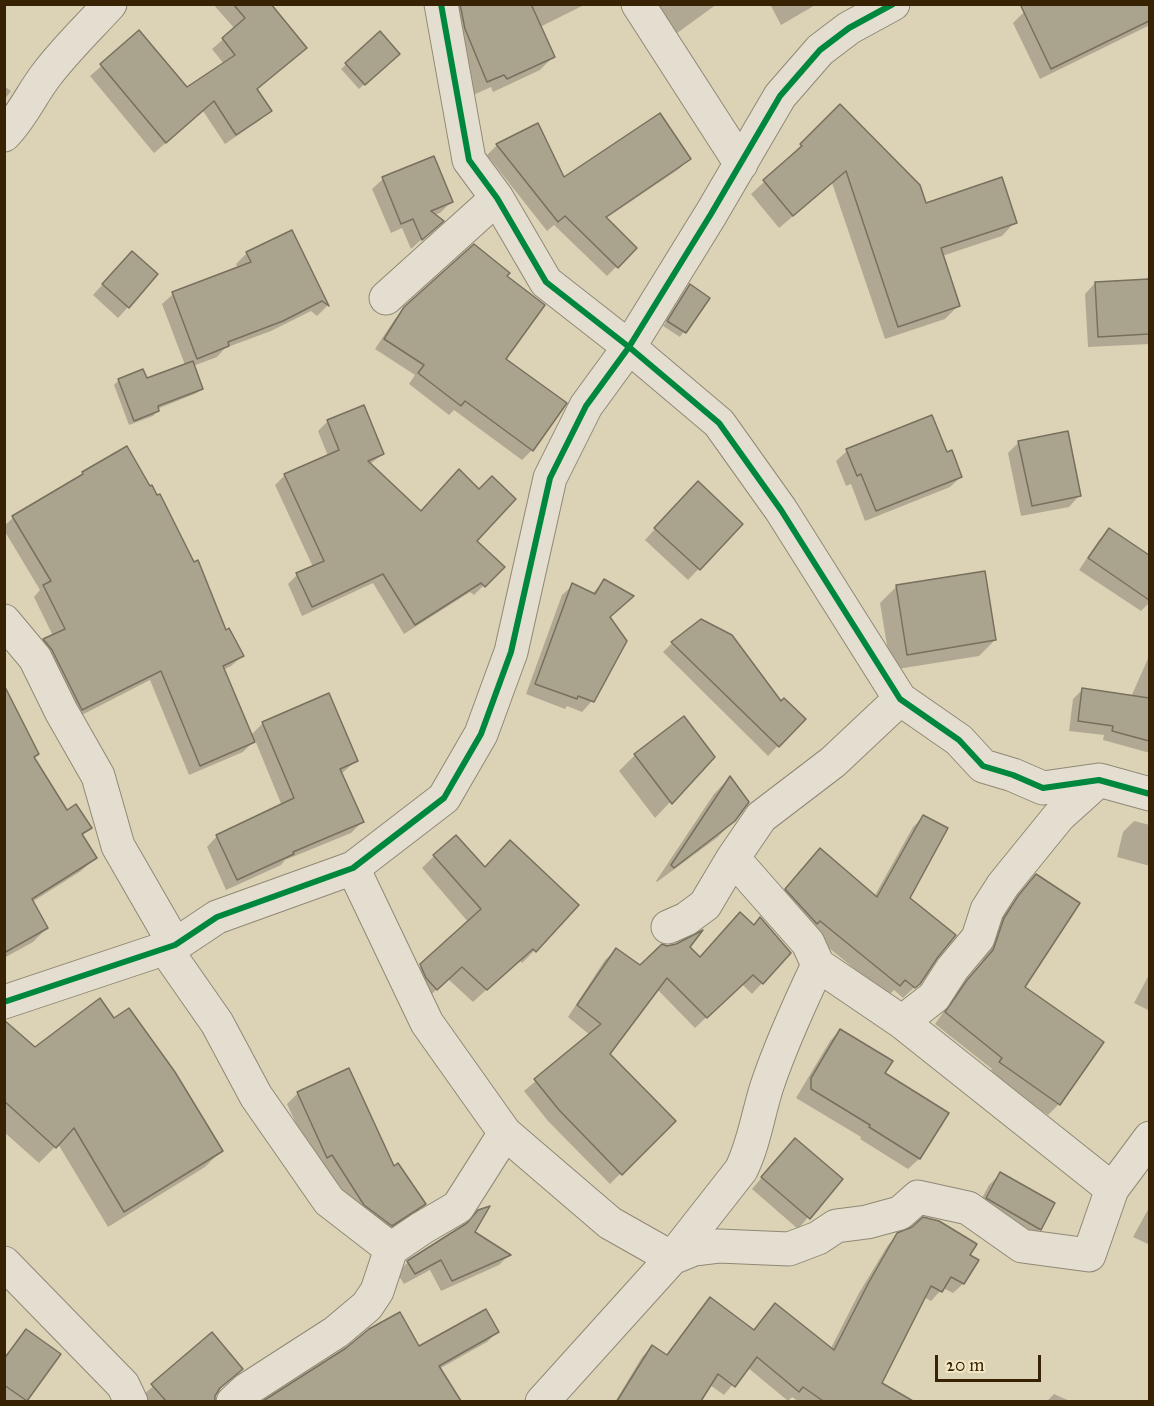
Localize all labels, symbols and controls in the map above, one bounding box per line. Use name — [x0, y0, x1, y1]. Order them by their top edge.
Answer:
scale bar — [938, 1343, 1044, 1381]
text: 20 m — [946, 1354, 984, 1376]

